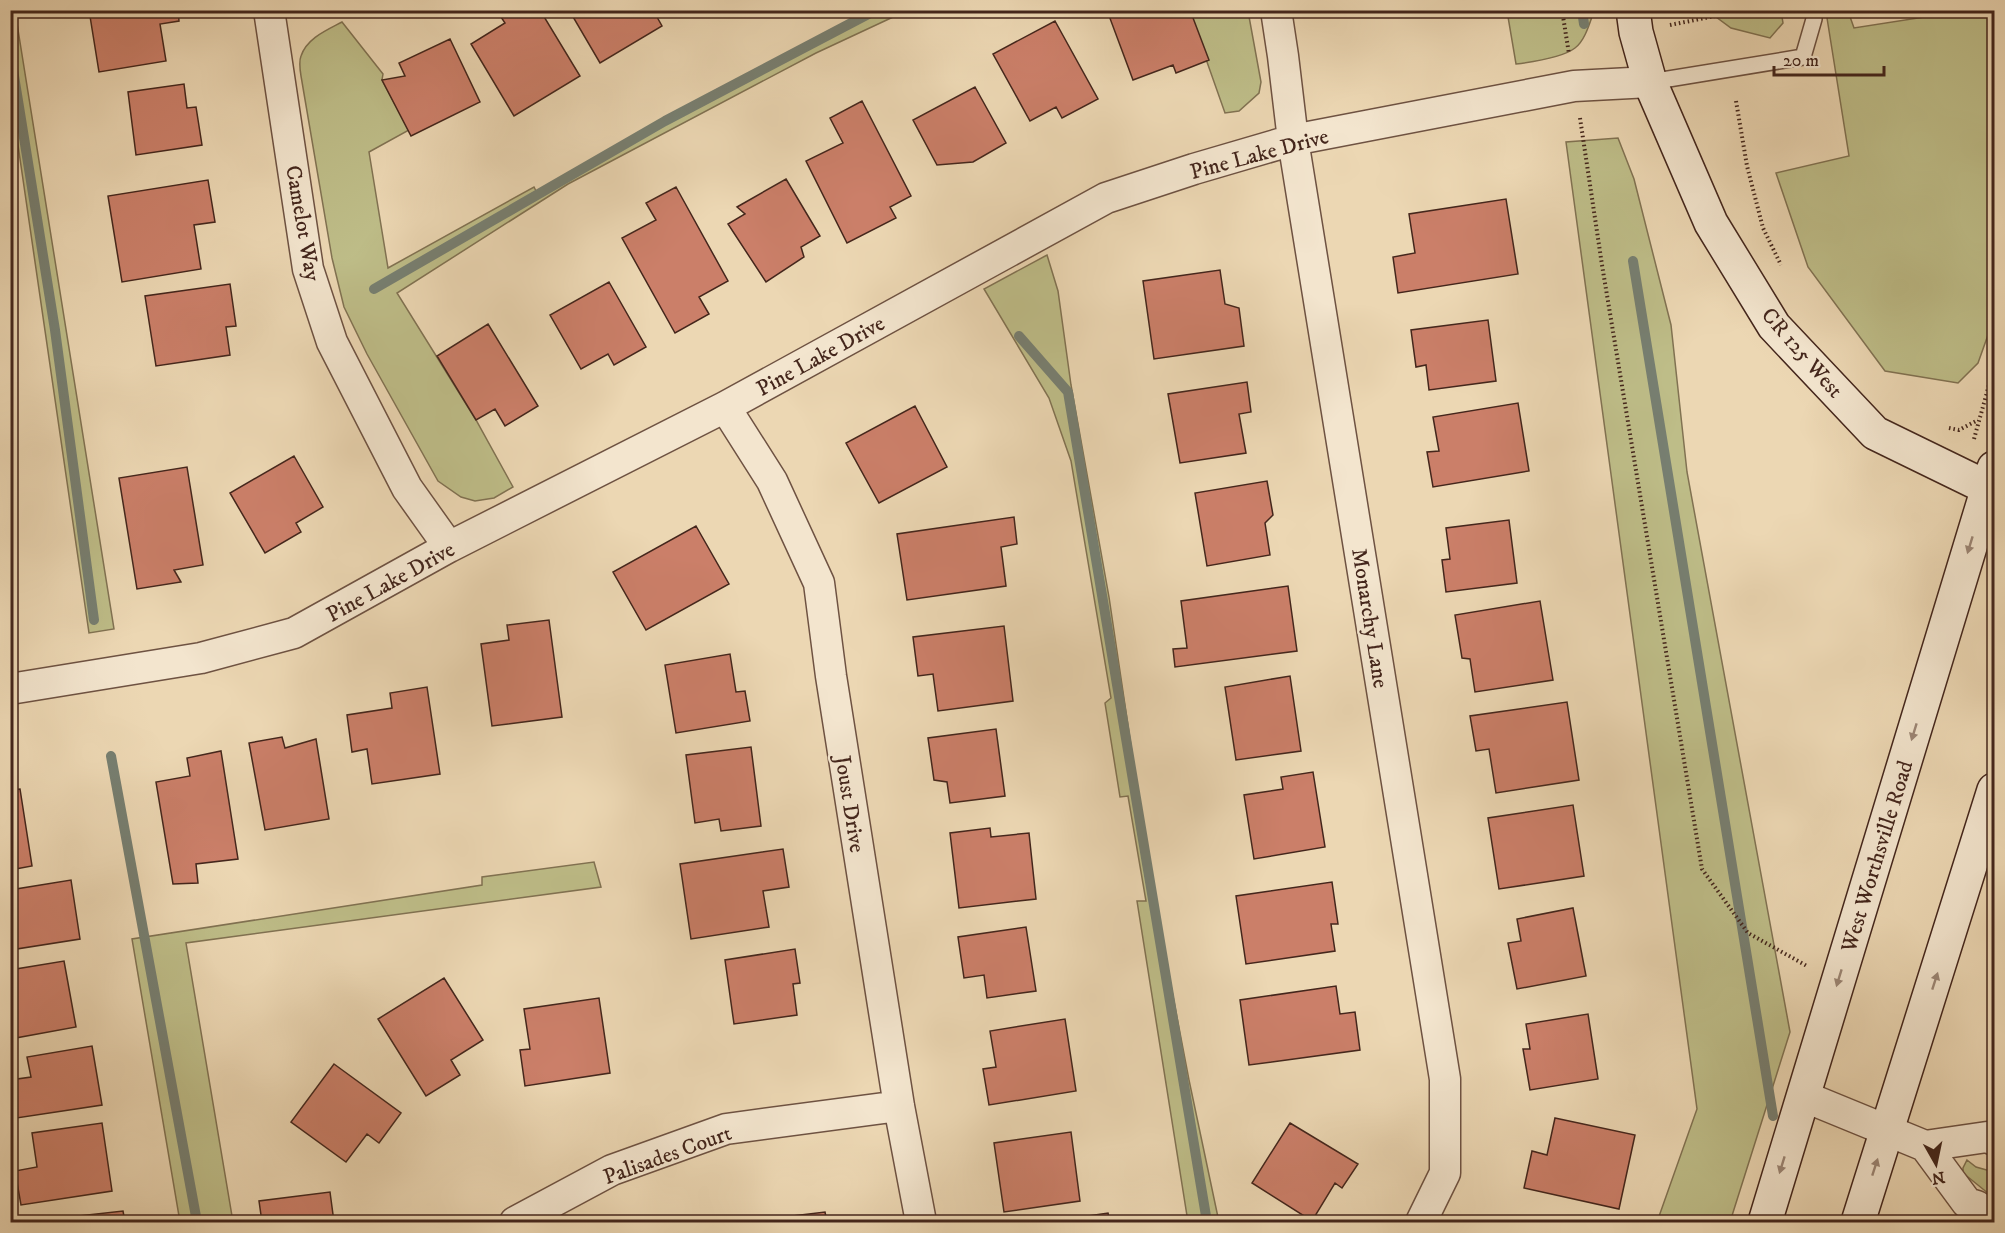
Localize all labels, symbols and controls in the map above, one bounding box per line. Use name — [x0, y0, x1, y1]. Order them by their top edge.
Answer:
scale bar — [1774, 39, 1884, 77]
text: 20 m — [1783, 50, 1819, 72]
street label: Pine Lake Drive — [1187, 123, 1332, 186]
street label: Camelot Way — [279, 163, 326, 284]
street label: CR 125 West — [1755, 302, 1848, 404]
street label: Pine Lake Drive — [752, 310, 890, 403]
street label: Pine Lake Drive — [322, 536, 460, 629]
one-way arrow — [1965, 536, 1974, 554]
street label: Monarchy Lane — [1345, 546, 1394, 690]
one-way arrow — [1909, 723, 1918, 741]
street label: Joust Drive — [828, 752, 870, 855]
street label: West Worthsville Road — [1835, 757, 1919, 957]
one-way arrow — [1834, 969, 1843, 987]
one-way arrow — [1930, 972, 1940, 990]
street label: Palisades Court — [600, 1120, 735, 1191]
north arrow — [1906, 1134, 1966, 1194]
one-way arrow — [1777, 1156, 1786, 1174]
one-way arrow — [1871, 1158, 1880, 1176]
text: N — [1930, 1167, 1946, 1189]

